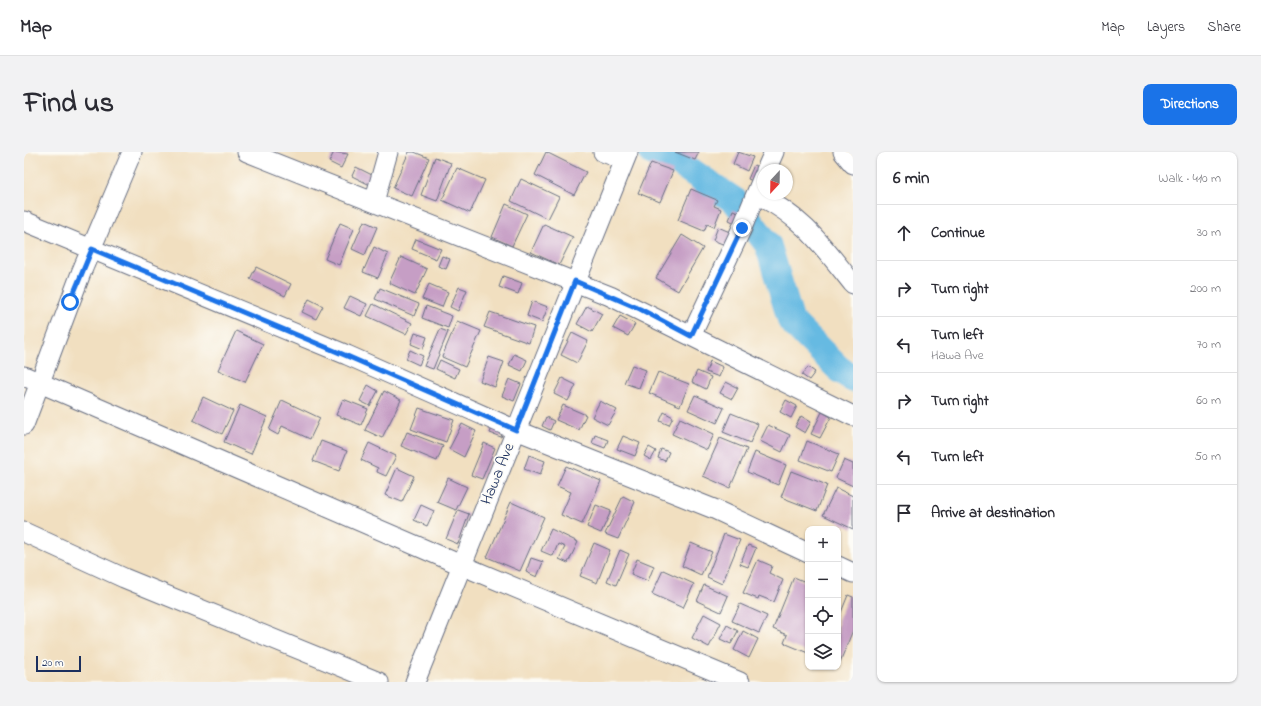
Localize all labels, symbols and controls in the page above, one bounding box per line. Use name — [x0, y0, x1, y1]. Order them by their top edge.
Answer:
text: Map — [20, 14, 52, 41]
text: Map — [1101, 17, 1125, 38]
text: Layers — [1147, 17, 1185, 38]
text: Share — [1207, 17, 1241, 38]
text: Find us — [24, 84, 114, 125]
button: Directions — [1143, 84, 1237, 125]
north arrow — [757, 164, 793, 200]
text: 6 min — [893, 166, 929, 191]
text: Walk · 410 m — [1158, 169, 1221, 188]
route end — [733, 219, 751, 237]
icon: ahead — [893, 222, 915, 244]
text: Continue — [931, 222, 985, 244]
text: 30 m — [1197, 223, 1221, 242]
icon: right — [893, 278, 915, 300]
text: Turn right — [931, 278, 989, 300]
text: 200 m — [1190, 279, 1221, 298]
route start — [61, 293, 79, 311]
text: Turn left — [931, 324, 984, 346]
icon: left — [893, 334, 915, 356]
text: 70 m — [1197, 335, 1221, 354]
text: Hawa Ave — [931, 346, 984, 365]
icon: right — [893, 390, 915, 412]
text: Turn right — [931, 390, 989, 412]
text: 60 m — [1196, 391, 1221, 410]
street label: Hawa Ave — [475, 439, 522, 509]
icon: left — [893, 446, 915, 468]
text: Turn left — [931, 446, 984, 468]
text: 50 m — [1195, 447, 1221, 466]
icon: arrive — [893, 502, 915, 524]
text: Arrive at destination — [931, 502, 1055, 524]
map controls — [805, 526, 841, 670]
button: + — [805, 526, 841, 562]
button: − — [805, 562, 841, 598]
button: locate — [805, 598, 841, 634]
button: layers — [805, 634, 841, 670]
scale bar — [36, 654, 81, 673]
text: 20 m — [42, 655, 64, 671]

